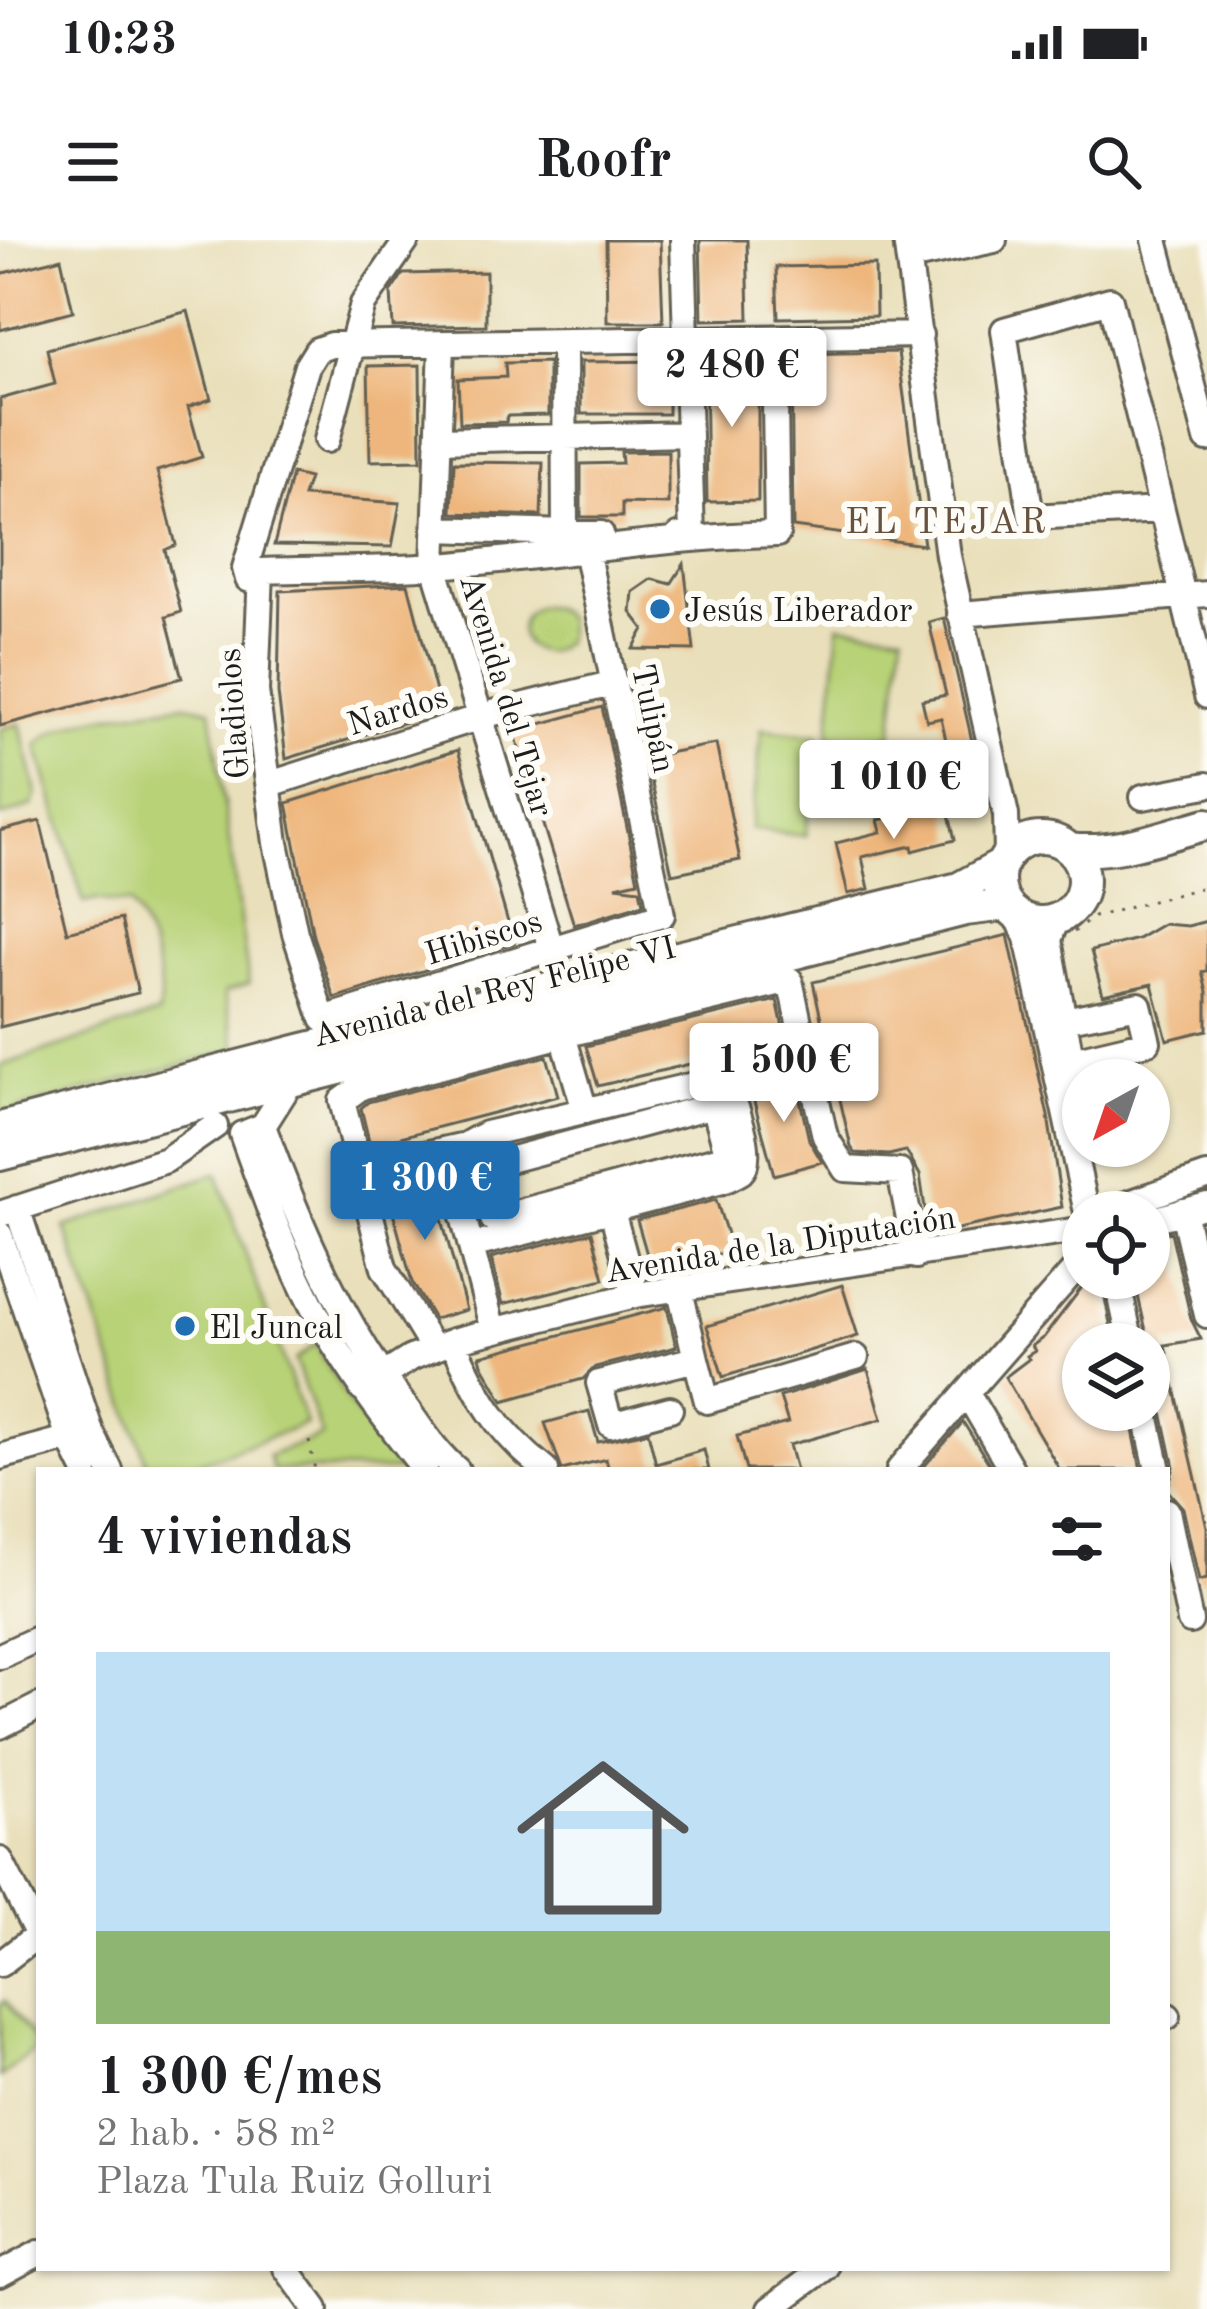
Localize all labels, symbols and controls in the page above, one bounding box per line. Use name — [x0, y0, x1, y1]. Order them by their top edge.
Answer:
text: 10:23 — [60, 19, 177, 64]
icon: menu — [60, 129, 126, 195]
icon: search — [1081, 129, 1147, 195]
text: Roofr — [535, 135, 672, 189]
pin: 2 480 € — [621, 328, 843, 430]
text: 2 480 € — [665, 347, 799, 386]
district label: EL TEJAR — [845, 506, 1049, 542]
street label: Avenida del Tejar — [452, 571, 557, 821]
marker: Jesús Liberador — [647, 596, 673, 622]
place label: Jesús Liberador — [684, 596, 913, 629]
street label: Gladiolos — [214, 647, 257, 780]
street label: Tulipán — [624, 661, 679, 776]
street label: Nardos — [344, 681, 452, 743]
pin: 1 010 € — [783, 740, 1005, 842]
text: 1 010 € — [827, 759, 961, 798]
street label: Hibiscos — [422, 906, 546, 973]
street label: Avenida del Rey Felipe VI — [310, 932, 680, 1054]
pin: 1 500 € — [673, 1023, 895, 1125]
text: 1 500 € — [717, 1042, 851, 1081]
north arrow — [1062, 1059, 1170, 1167]
map controls — [1062, 1059, 1170, 1431]
pin: 1 300 € — [314, 1141, 536, 1243]
text: 1 300 € — [358, 1160, 492, 1199]
button: locate — [1062, 1191, 1170, 1299]
street label: Avenida de la Diputación — [603, 1202, 958, 1290]
marker: El Juncal — [172, 1313, 198, 1339]
place label: El Juncal — [209, 1313, 343, 1346]
button: layers — [1062, 1323, 1170, 1431]
icon: filters — [1044, 1506, 1110, 1572]
text: 4 viviendas — [96, 1514, 352, 1565]
icon: home — [495, 1730, 711, 1946]
text: 1 300 €/mes — [96, 2054, 382, 2105]
text: 2 hab. · 58 m² — [96, 2115, 336, 2154]
text: Plaza Tula Ruiz Golluri — [96, 2163, 492, 2202]

